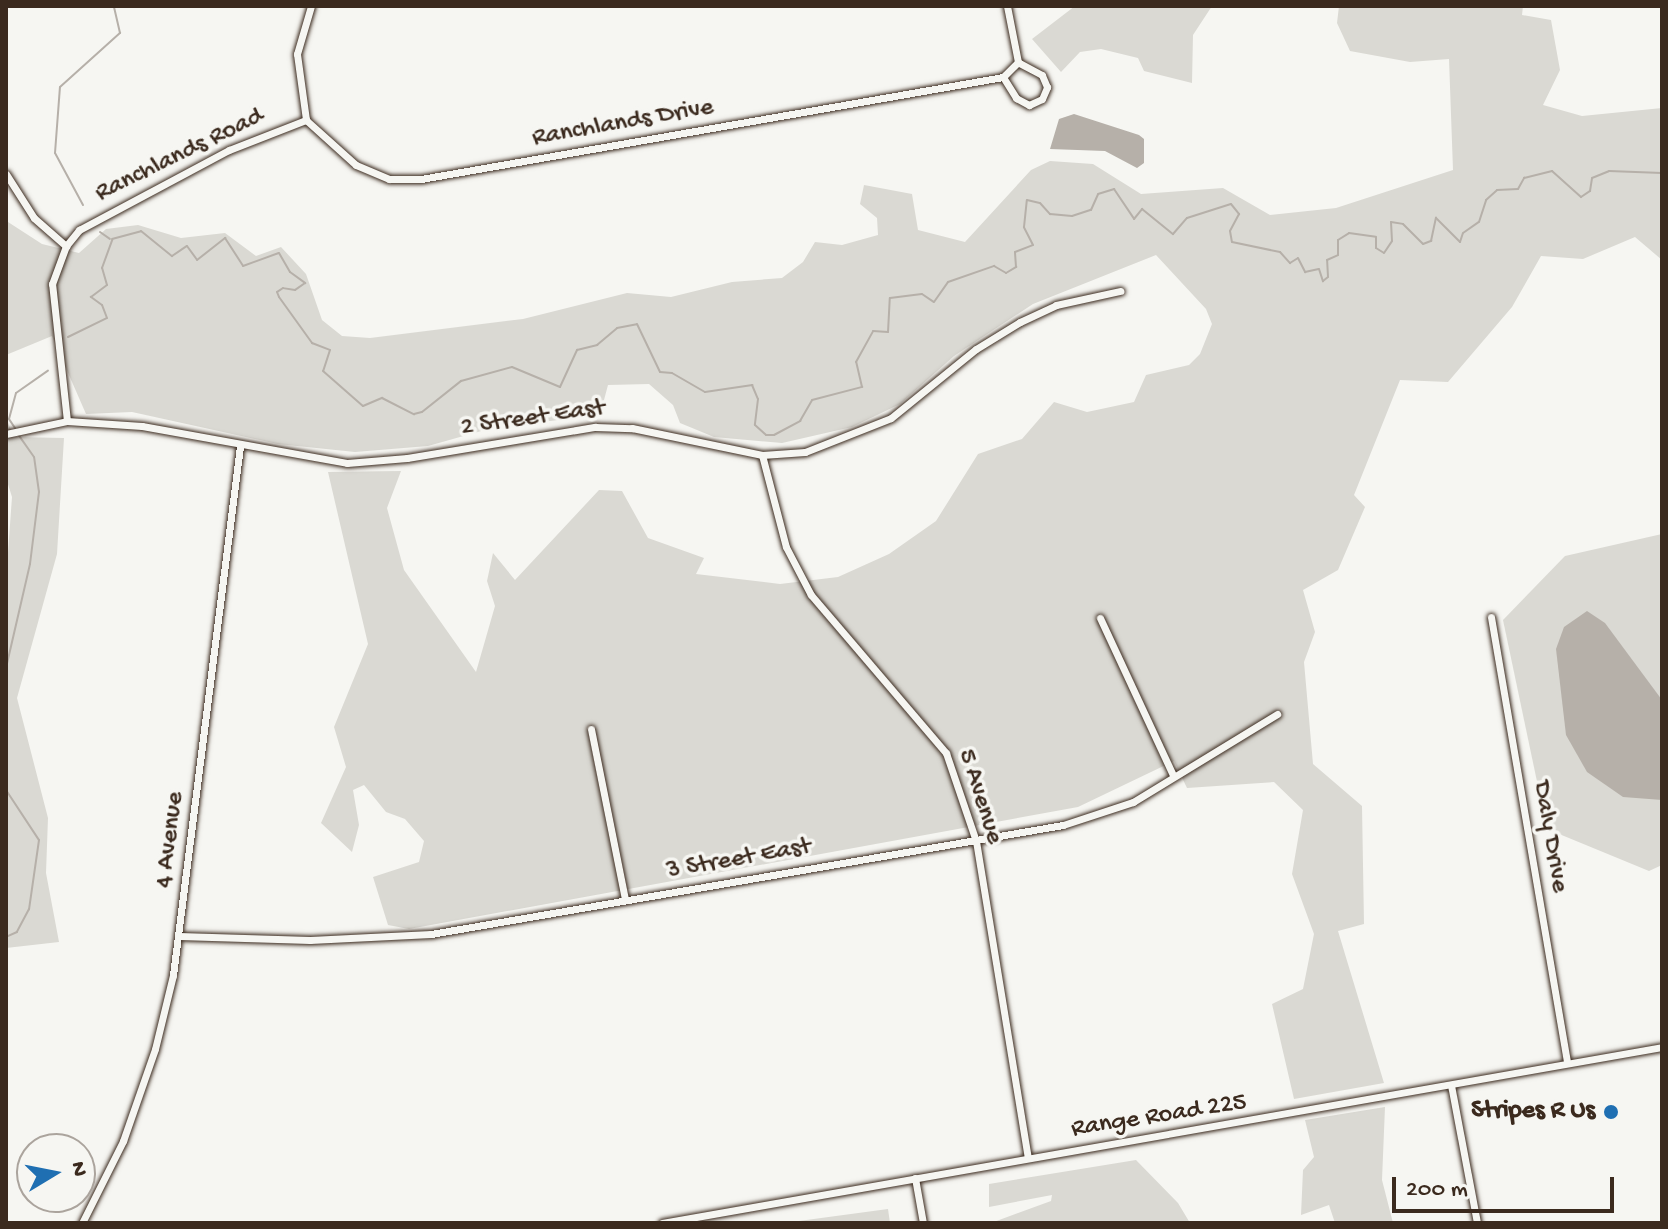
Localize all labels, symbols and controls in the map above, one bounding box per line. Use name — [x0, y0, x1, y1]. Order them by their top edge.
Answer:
street label: Ranchlands Drive — [530, 93, 716, 155]
street label: Ranchlands Road — [91, 102, 269, 210]
street label: 2 Street East — [459, 393, 607, 445]
street label: 5 Avenue — [949, 746, 1009, 848]
street label: Daly Drive — [1524, 779, 1574, 895]
street label: 4 Avenue — [150, 790, 192, 890]
street label: 3 Street East — [664, 832, 814, 888]
street label: Range Road 225 — [1069, 1088, 1249, 1146]
place label: Stripes R Us — [1471, 1096, 1595, 1128]
marker: Stripes R Us — [1602, 1103, 1620, 1121]
north arrow — [16, 1133, 96, 1213]
text: N — [64, 1160, 92, 1179]
scale bar — [1396, 1161, 1618, 1211]
text: 200 m — [1406, 1176, 1468, 1205]

